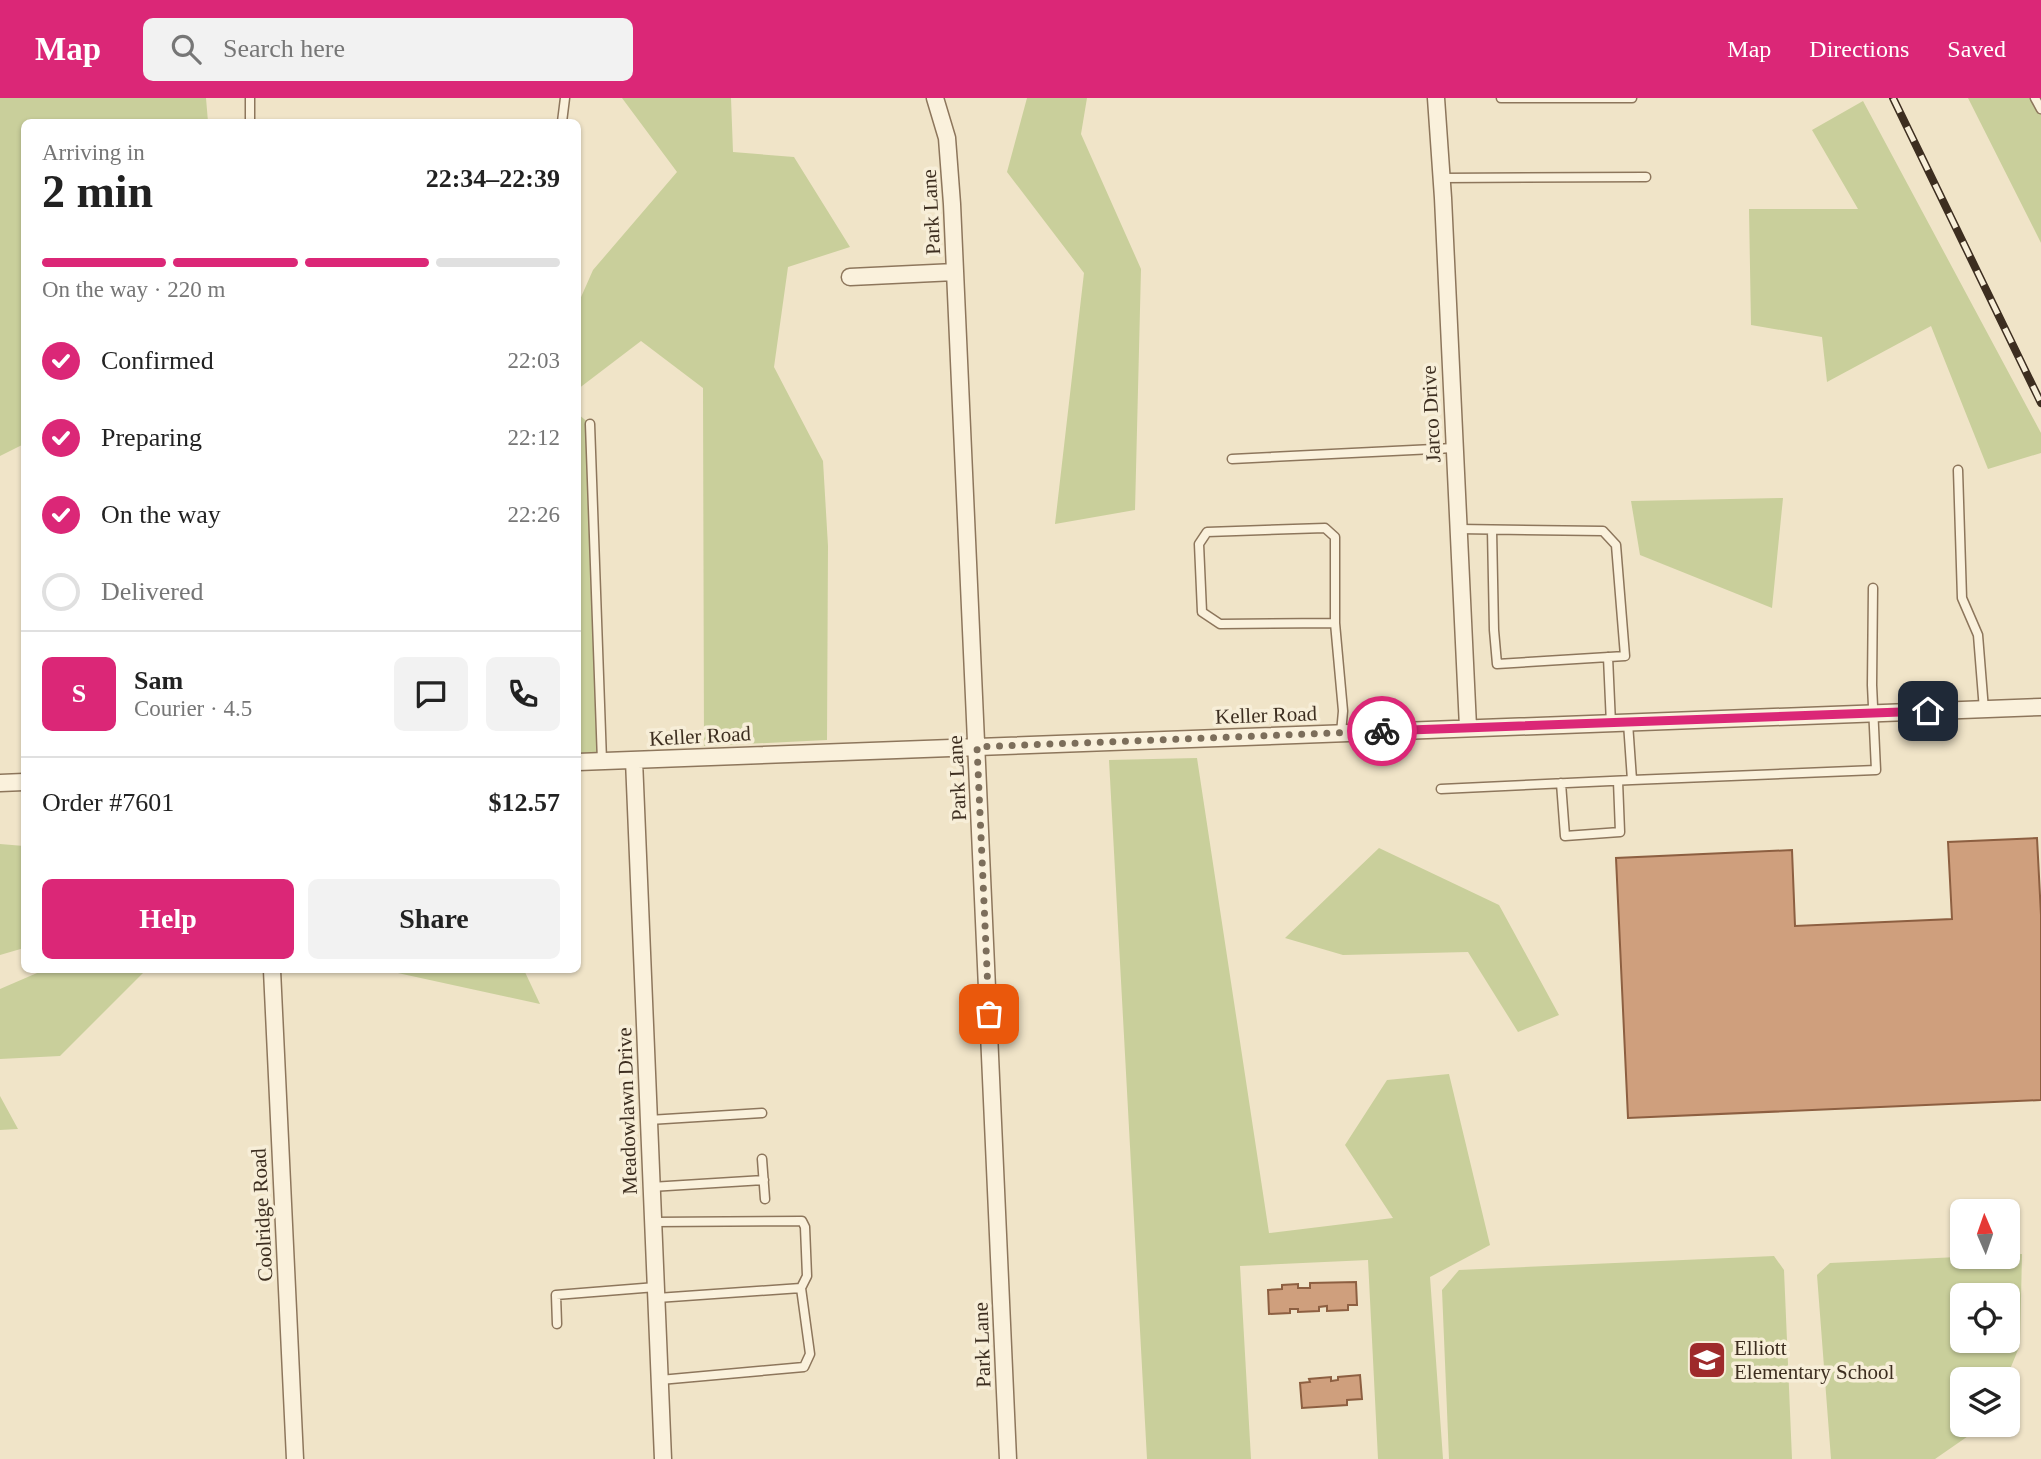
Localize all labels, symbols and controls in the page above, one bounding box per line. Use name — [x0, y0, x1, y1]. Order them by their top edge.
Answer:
search box — [143, 18, 633, 81]
icon: search — [167, 30, 205, 68]
text: Map — [35, 31, 101, 67]
text: Search here — [223, 34, 345, 63]
text: Map — [1727, 36, 1771, 62]
text: Directions — [1809, 36, 1909, 62]
text: Saved — [1947, 36, 2006, 62]
text: Arriving in — [42, 140, 145, 165]
text: 22:34–22:39 — [426, 164, 560, 193]
text: 2 min — [42, 166, 153, 217]
street label: Park Lane — [917, 169, 945, 255]
text: On the way · 220 m — [42, 277, 225, 302]
icon: check — [42, 342, 80, 380]
text: Confirmed — [101, 346, 214, 375]
text: 22:03 — [508, 348, 560, 373]
street label: Jarco Drive — [1416, 365, 1446, 463]
icon: check — [42, 419, 80, 457]
text: Preparing — [101, 423, 202, 452]
text: 22:12 — [508, 425, 560, 450]
icon: check — [42, 496, 80, 534]
text: On the way — [101, 500, 221, 529]
text: 22:26 — [508, 502, 560, 527]
text: Delivered — [101, 577, 204, 606]
button: chat — [394, 657, 468, 731]
button: phone — [486, 657, 560, 731]
text: Sam — [134, 666, 183, 695]
text: S — [72, 679, 86, 708]
pin — [1898, 681, 1958, 741]
icon: home — [1909, 692, 1947, 730]
text: Courier · 4.5 — [134, 696, 252, 721]
courier — [1347, 696, 1417, 766]
street label: Keller Road — [1215, 701, 1318, 729]
icon: bike — [1363, 712, 1401, 750]
street label: Keller Road — [648, 721, 752, 751]
street label: Park Lane — [943, 735, 971, 821]
text: Order #7601 — [42, 788, 174, 817]
text: $12.57 — [489, 788, 560, 817]
button: Help — [42, 879, 294, 959]
button: Share — [308, 879, 560, 959]
pin — [959, 984, 1019, 1044]
icon: bag — [970, 995, 1008, 1033]
street label: Meadowlawn Drive — [612, 1027, 642, 1195]
street label: Coolridge Road — [246, 1147, 277, 1282]
north arrow — [1950, 1199, 2020, 1269]
map controls — [1950, 1199, 2020, 1437]
button: locate — [1950, 1283, 2020, 1353]
street label: Park Lane — [969, 1302, 995, 1388]
place label: Elliott Elementary School — [1734, 1336, 1895, 1384]
school or university icon: Elliott Elementary School — [1686, 1339, 1728, 1381]
button: layers — [1950, 1367, 2020, 1437]

